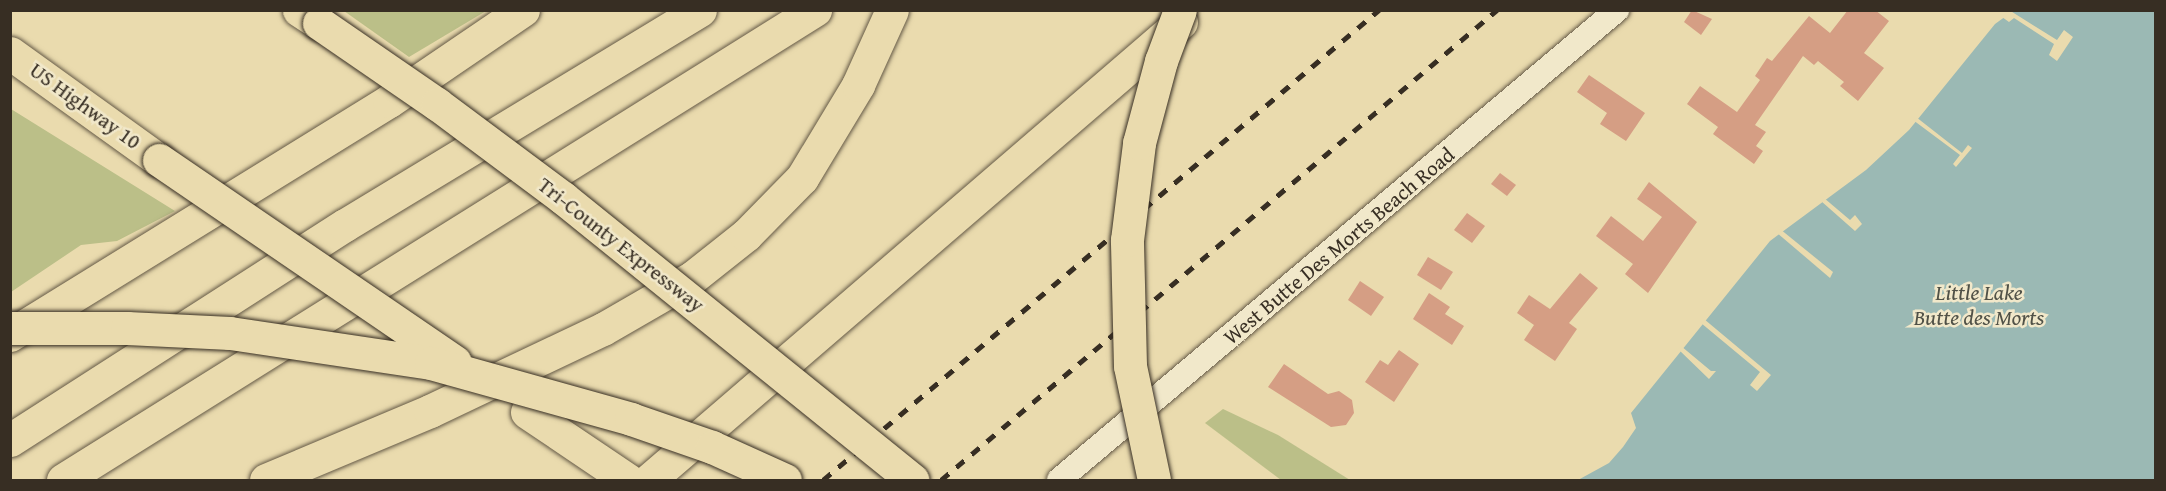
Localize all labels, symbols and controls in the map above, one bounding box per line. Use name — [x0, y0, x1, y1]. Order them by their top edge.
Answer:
street label: US Highway 10 — [25, 57, 145, 155]
street label: West Butte Des Morts Beach Road — [1219, 142, 1459, 350]
street label: Tri-County Expressway — [533, 172, 709, 318]
water label: Little Lake Butte des Morts — [1914, 279, 2044, 330]

